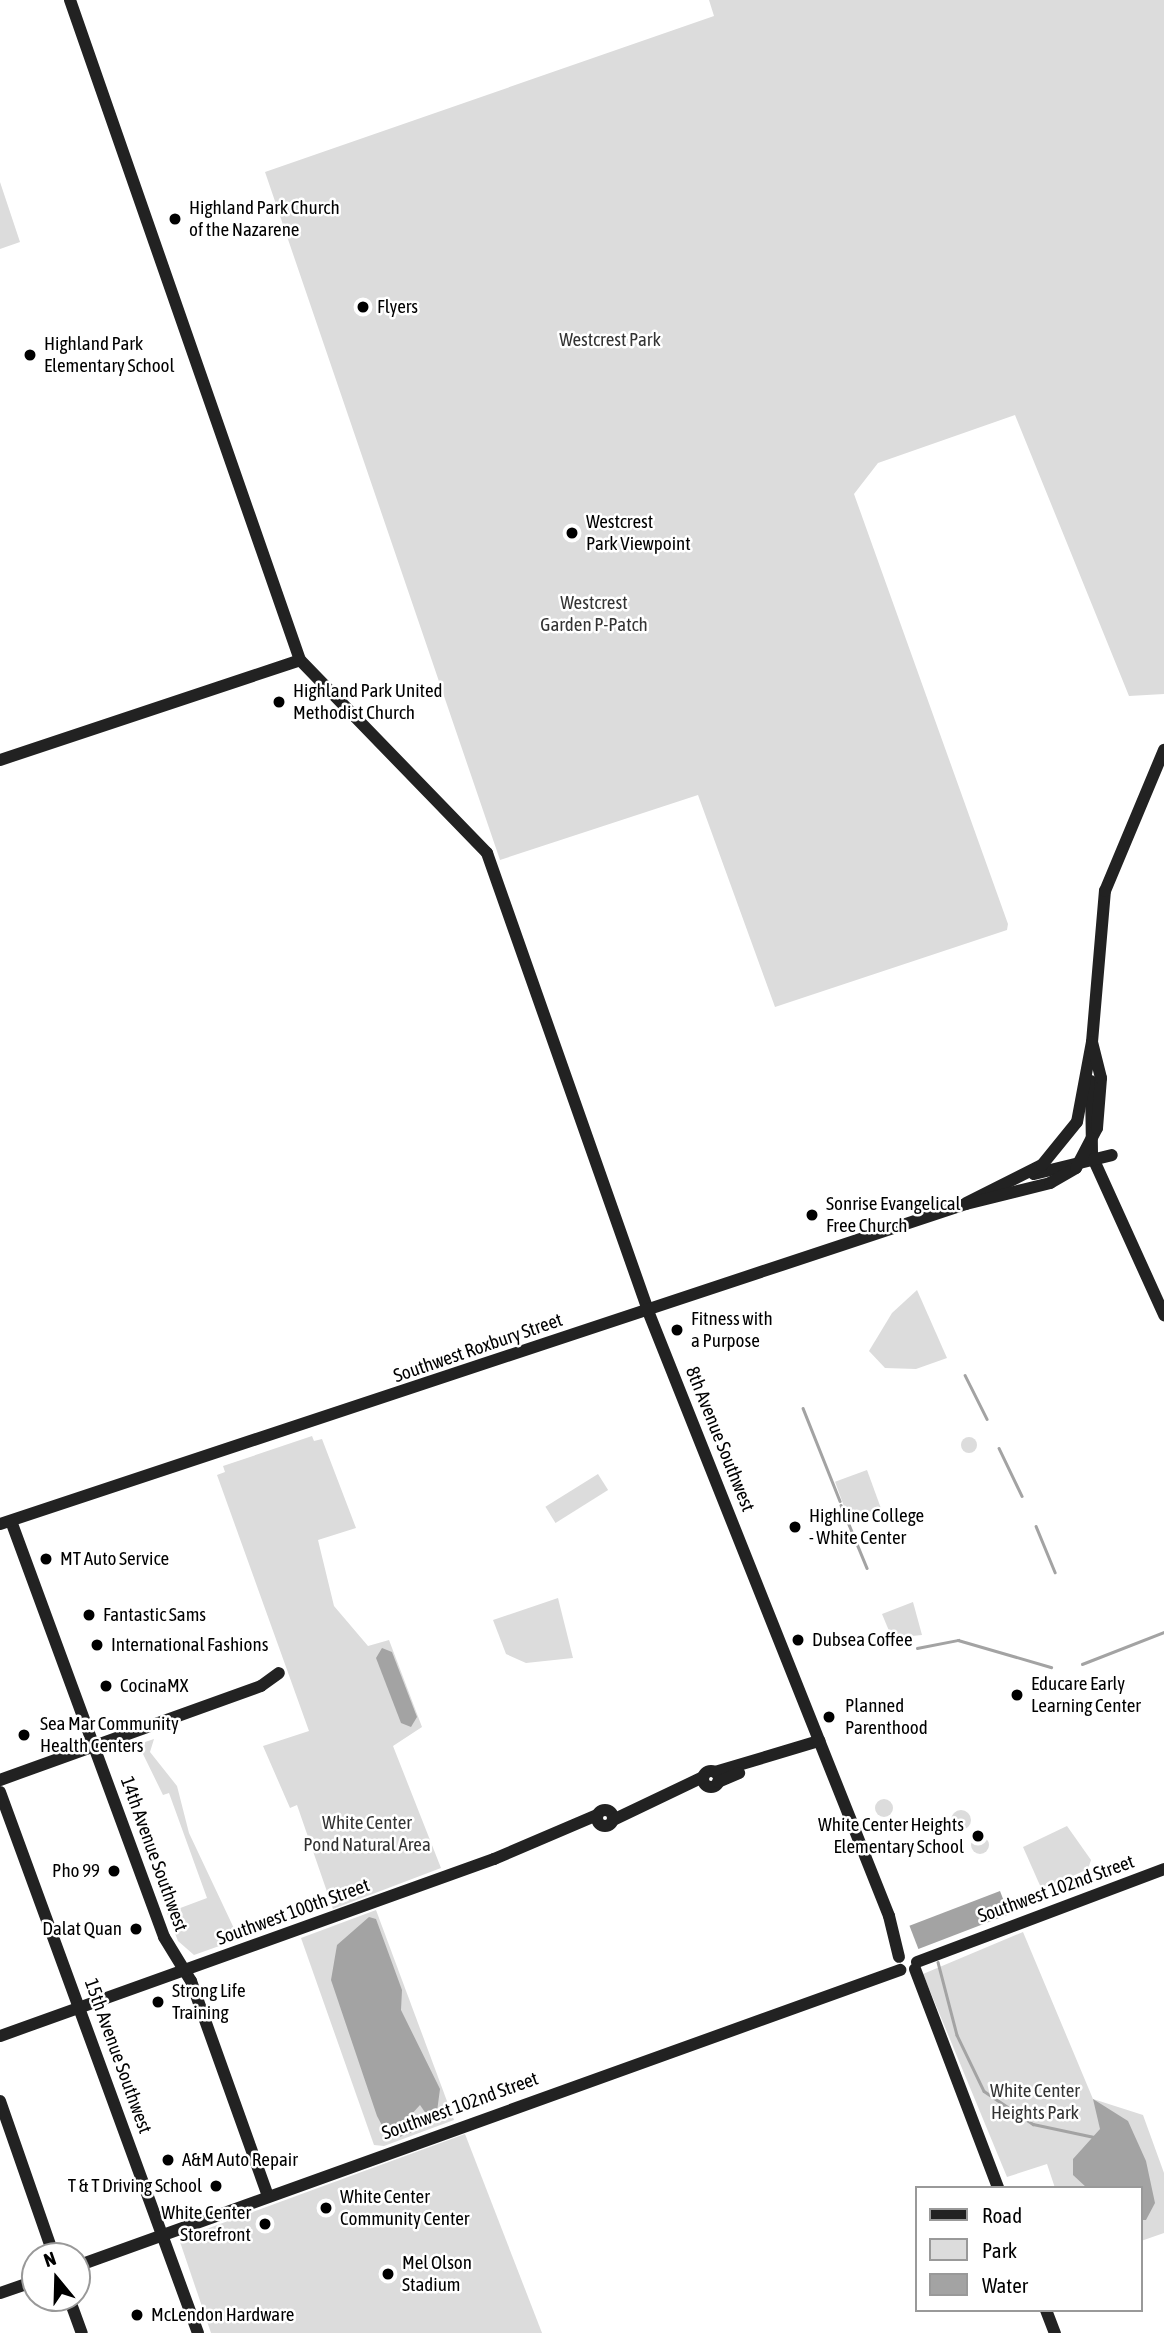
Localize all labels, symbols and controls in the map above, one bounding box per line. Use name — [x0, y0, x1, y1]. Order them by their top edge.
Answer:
place label: Highland Park Church of the Nazarene — [189, 197, 340, 241]
marker: Highland Park Church of the Nazarene — [167, 211, 183, 227]
place label: Flyers — [377, 296, 418, 318]
marker: Flyers — [355, 299, 371, 315]
park label: Westcrest Park — [559, 329, 661, 351]
place label: Highland Park Elementary School — [44, 333, 175, 377]
marker: Highland Park Elementary School — [22, 347, 38, 363]
place label: Westcrest Park Viewpoint — [586, 511, 691, 555]
marker: Westcrest Park Viewpoint — [564, 525, 580, 541]
park label: Westcrest Garden P-Patch — [540, 592, 648, 636]
place label: Highland Park United Methodist Church — [293, 680, 442, 724]
marker: Highland Park United Methodist Church — [271, 694, 287, 710]
place label: Sonrise Evangelical Free Church — [826, 1193, 961, 1237]
marker: Sonrise Evangelical Free Church — [804, 1207, 820, 1223]
street label: Southwest Roxbury Street — [391, 1308, 565, 1388]
place label: Fitness with a Purpose — [691, 1308, 773, 1352]
marker: Fitness with a Purpose — [669, 1322, 685, 1338]
street label: 8th Avenue Southwest — [681, 1363, 759, 1515]
place label: Highline College - White Center — [809, 1505, 924, 1549]
marker: Highline College - White Center — [787, 1519, 803, 1535]
place label: MT Auto Service — [60, 1548, 169, 1570]
marker: MT Auto Service — [38, 1551, 54, 1567]
place label: Fantastic Sams — [103, 1604, 206, 1626]
marker: Fantastic Sams — [81, 1607, 97, 1623]
place label: Dubsea Coffee — [812, 1629, 913, 1651]
marker: Dubsea Coffee — [790, 1632, 806, 1648]
place label: International Fashions — [111, 1634, 268, 1656]
marker: International Fashions — [89, 1637, 105, 1653]
place label: Educare Early Learning Center — [1031, 1673, 1141, 1717]
place label: CocinaMX — [120, 1675, 188, 1697]
marker: CocinaMX — [98, 1678, 114, 1694]
marker: Educare Early Learning Center — [1009, 1687, 1025, 1703]
place label: Planned Parenthood — [845, 1695, 928, 1739]
marker: Planned Parenthood — [819, 1707, 839, 1727]
place label: Sea Mar Community Health Centers — [40, 1713, 179, 1757]
marker: Sea Mar Community Health Centers — [14, 1725, 34, 1745]
street label: 14th Avenue Southwest — [115, 1773, 193, 1935]
park label: White Center Pond Natural Area — [303, 1812, 431, 1856]
place label: White Center Heights Elementary School — [818, 1814, 964, 1858]
marker: White Center Heights Elementary School — [970, 1828, 986, 1844]
street label: Southwest 102nd Street — [975, 1850, 1137, 1928]
place label: Pho 99 — [52, 1860, 100, 1882]
marker: Pho 99 — [106, 1863, 122, 1879]
street label: Southwest 100th Street — [213, 1874, 373, 1950]
place label: Dalat Quan — [42, 1918, 122, 1940]
marker: Dalat Quan — [128, 1921, 144, 1937]
street label: 15th Avenue Southwest — [79, 1975, 157, 2137]
place label: Strong Life Training — [172, 1980, 246, 2024]
marker: Strong Life Training — [150, 1994, 166, 2010]
street label: Southwest 102nd Street — [379, 2067, 541, 2145]
park label: White Center Heights Park — [990, 2080, 1080, 2124]
place label: A&M Auto Repair — [182, 2149, 298, 2171]
marker: A&M Auto Repair — [160, 2152, 176, 2168]
place label: T & T Driving School — [68, 2175, 202, 2197]
marker: T & T Driving School — [208, 2178, 224, 2194]
place label: White Center Community Center — [340, 2186, 469, 2230]
legend — [916, 2186, 1143, 2312]
marker: White Center Community Center — [318, 2200, 334, 2216]
place label: White Center Storefront — [161, 2202, 251, 2246]
text: Road — [982, 2203, 1022, 2227]
marker: White Center Storefront — [257, 2216, 273, 2232]
text: Park — [982, 2238, 1017, 2262]
north arrow — [21, 2242, 91, 2312]
text: N — [41, 2247, 59, 2271]
place label: Mel Olson Stadium — [402, 2252, 472, 2296]
marker: Mel Olson Stadium — [380, 2266, 396, 2282]
text: Water — [982, 2273, 1028, 2297]
place label: McLendon Hardware — [151, 2304, 294, 2326]
marker: McLendon Hardware — [129, 2307, 145, 2323]

